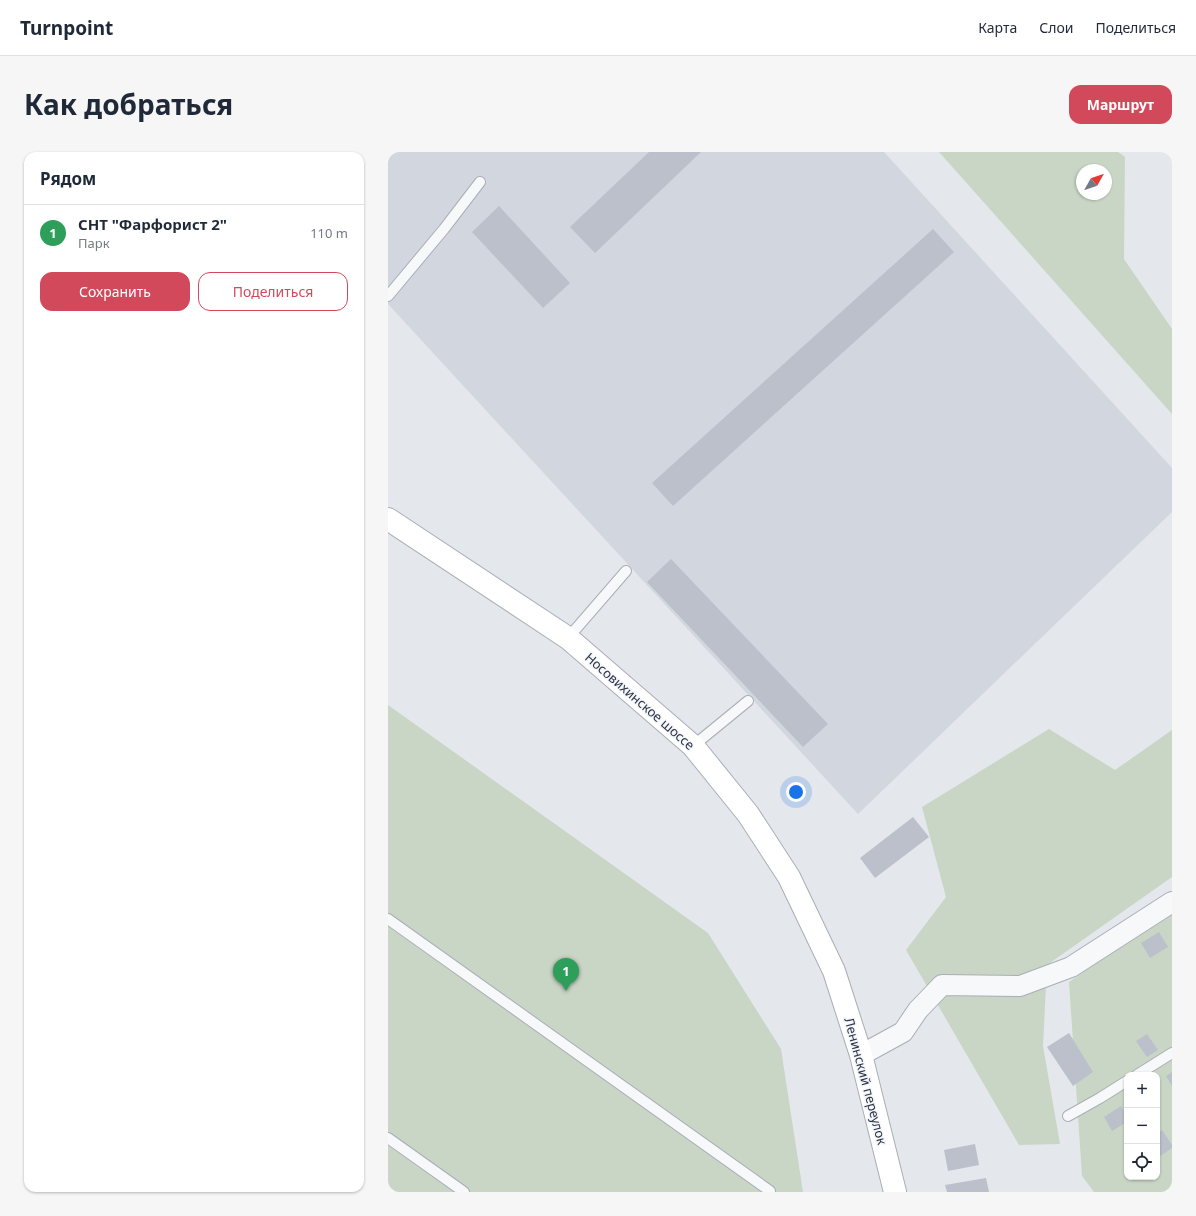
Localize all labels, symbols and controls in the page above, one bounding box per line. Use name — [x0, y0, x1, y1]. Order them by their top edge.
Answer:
text: Turnpoint — [20, 15, 113, 41]
text: Карта — [978, 18, 1017, 37]
text: Слои — [1039, 18, 1073, 37]
text: Поделиться — [1095, 18, 1176, 37]
text: Как добраться — [24, 85, 233, 123]
button: Маршрут — [1069, 85, 1172, 124]
north arrow — [1076, 164, 1112, 200]
text: Рядом — [40, 167, 96, 190]
text: СНТ "Фарфорист 2" — [78, 214, 227, 234]
text: 1 — [49, 224, 57, 242]
text: 110 m — [310, 224, 348, 242]
text: Парк — [78, 234, 110, 252]
button: Сохранить — [40, 272, 190, 311]
button: Поделиться — [198, 272, 348, 311]
street label: Носовихинское шоссе — [581, 648, 699, 754]
your location — [786, 782, 806, 802]
pin: 1 — [553, 958, 579, 991]
street label: Ленинский переулок — [840, 1015, 892, 1147]
map controls — [1124, 1072, 1160, 1180]
button: + — [1124, 1072, 1160, 1108]
button: − — [1124, 1108, 1160, 1144]
button: locate — [1124, 1144, 1160, 1180]

